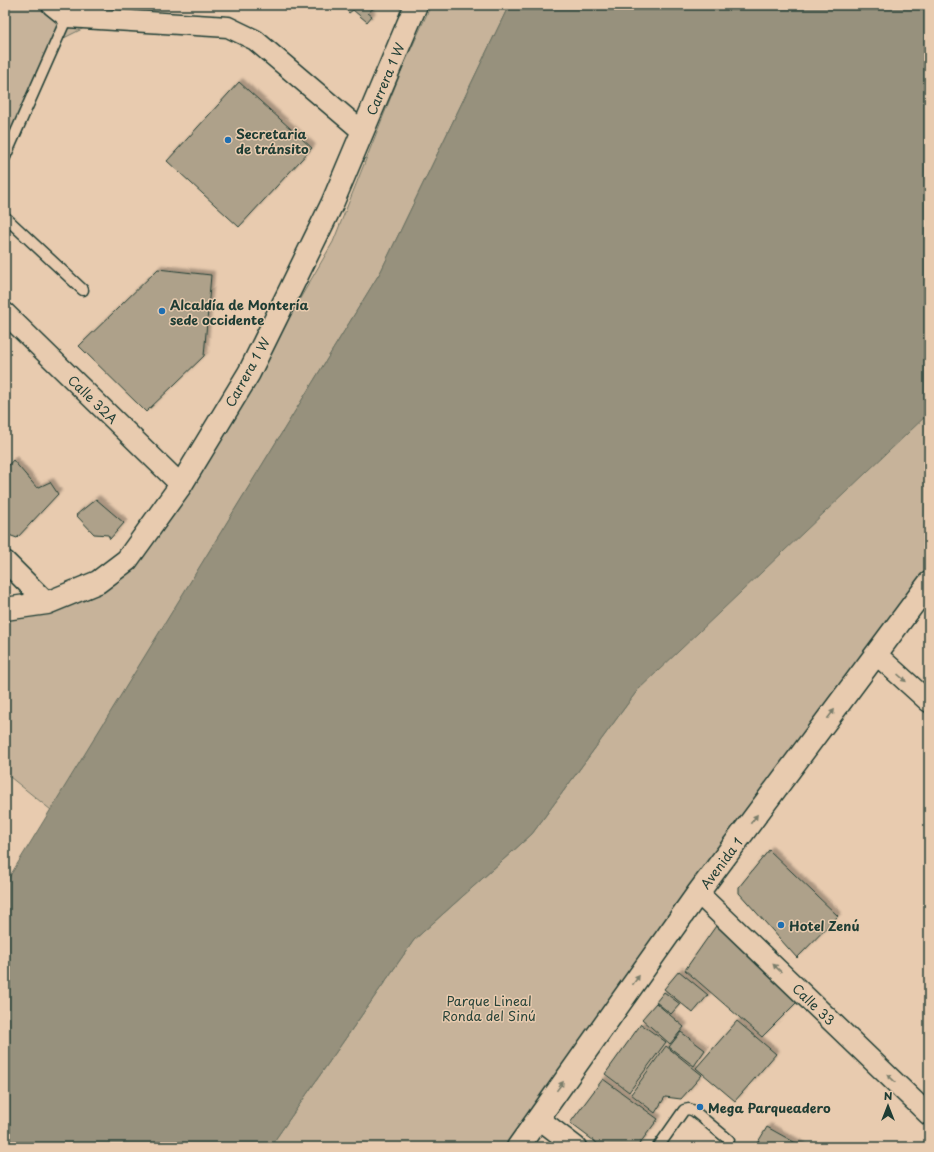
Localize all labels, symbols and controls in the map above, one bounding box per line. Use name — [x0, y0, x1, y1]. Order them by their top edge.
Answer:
street label: Carrera 1 W — [361, 39, 409, 118]
place label: Secretaria de tránsito — [236, 124, 309, 158]
marker: Secretaria de tránsito — [223, 135, 233, 145]
place label: Alcaldía de Montería sede occidente — [170, 295, 308, 329]
marker: Alcaldía de Montería sede occidente — [157, 306, 167, 316]
street label: Carrera 1 W — [220, 333, 274, 410]
street label: Calle 32A — [64, 370, 122, 428]
one-way arrow — [898, 673, 907, 682]
one-way arrow — [827, 709, 835, 720]
one-way arrow — [749, 813, 758, 824]
street label: Avenida 1 — [695, 833, 747, 893]
place label: Hotel Zenú — [789, 916, 860, 935]
marker: Hotel Zenú — [776, 920, 786, 930]
one-way arrow — [772, 964, 782, 973]
one-way arrow — [632, 975, 640, 986]
street label: Calle 33 — [788, 979, 840, 1029]
park label: Parque Lineal Ronda del Sinú — [442, 991, 536, 1025]
one-way arrow — [886, 1073, 896, 1083]
one-way arrow — [556, 1081, 564, 1091]
north arrow — [868, 1086, 908, 1126]
text: N — [884, 1087, 893, 1104]
place label: Mega Parqueadero — [708, 1098, 831, 1117]
marker: Mega Parqueadero — [695, 1102, 705, 1112]

